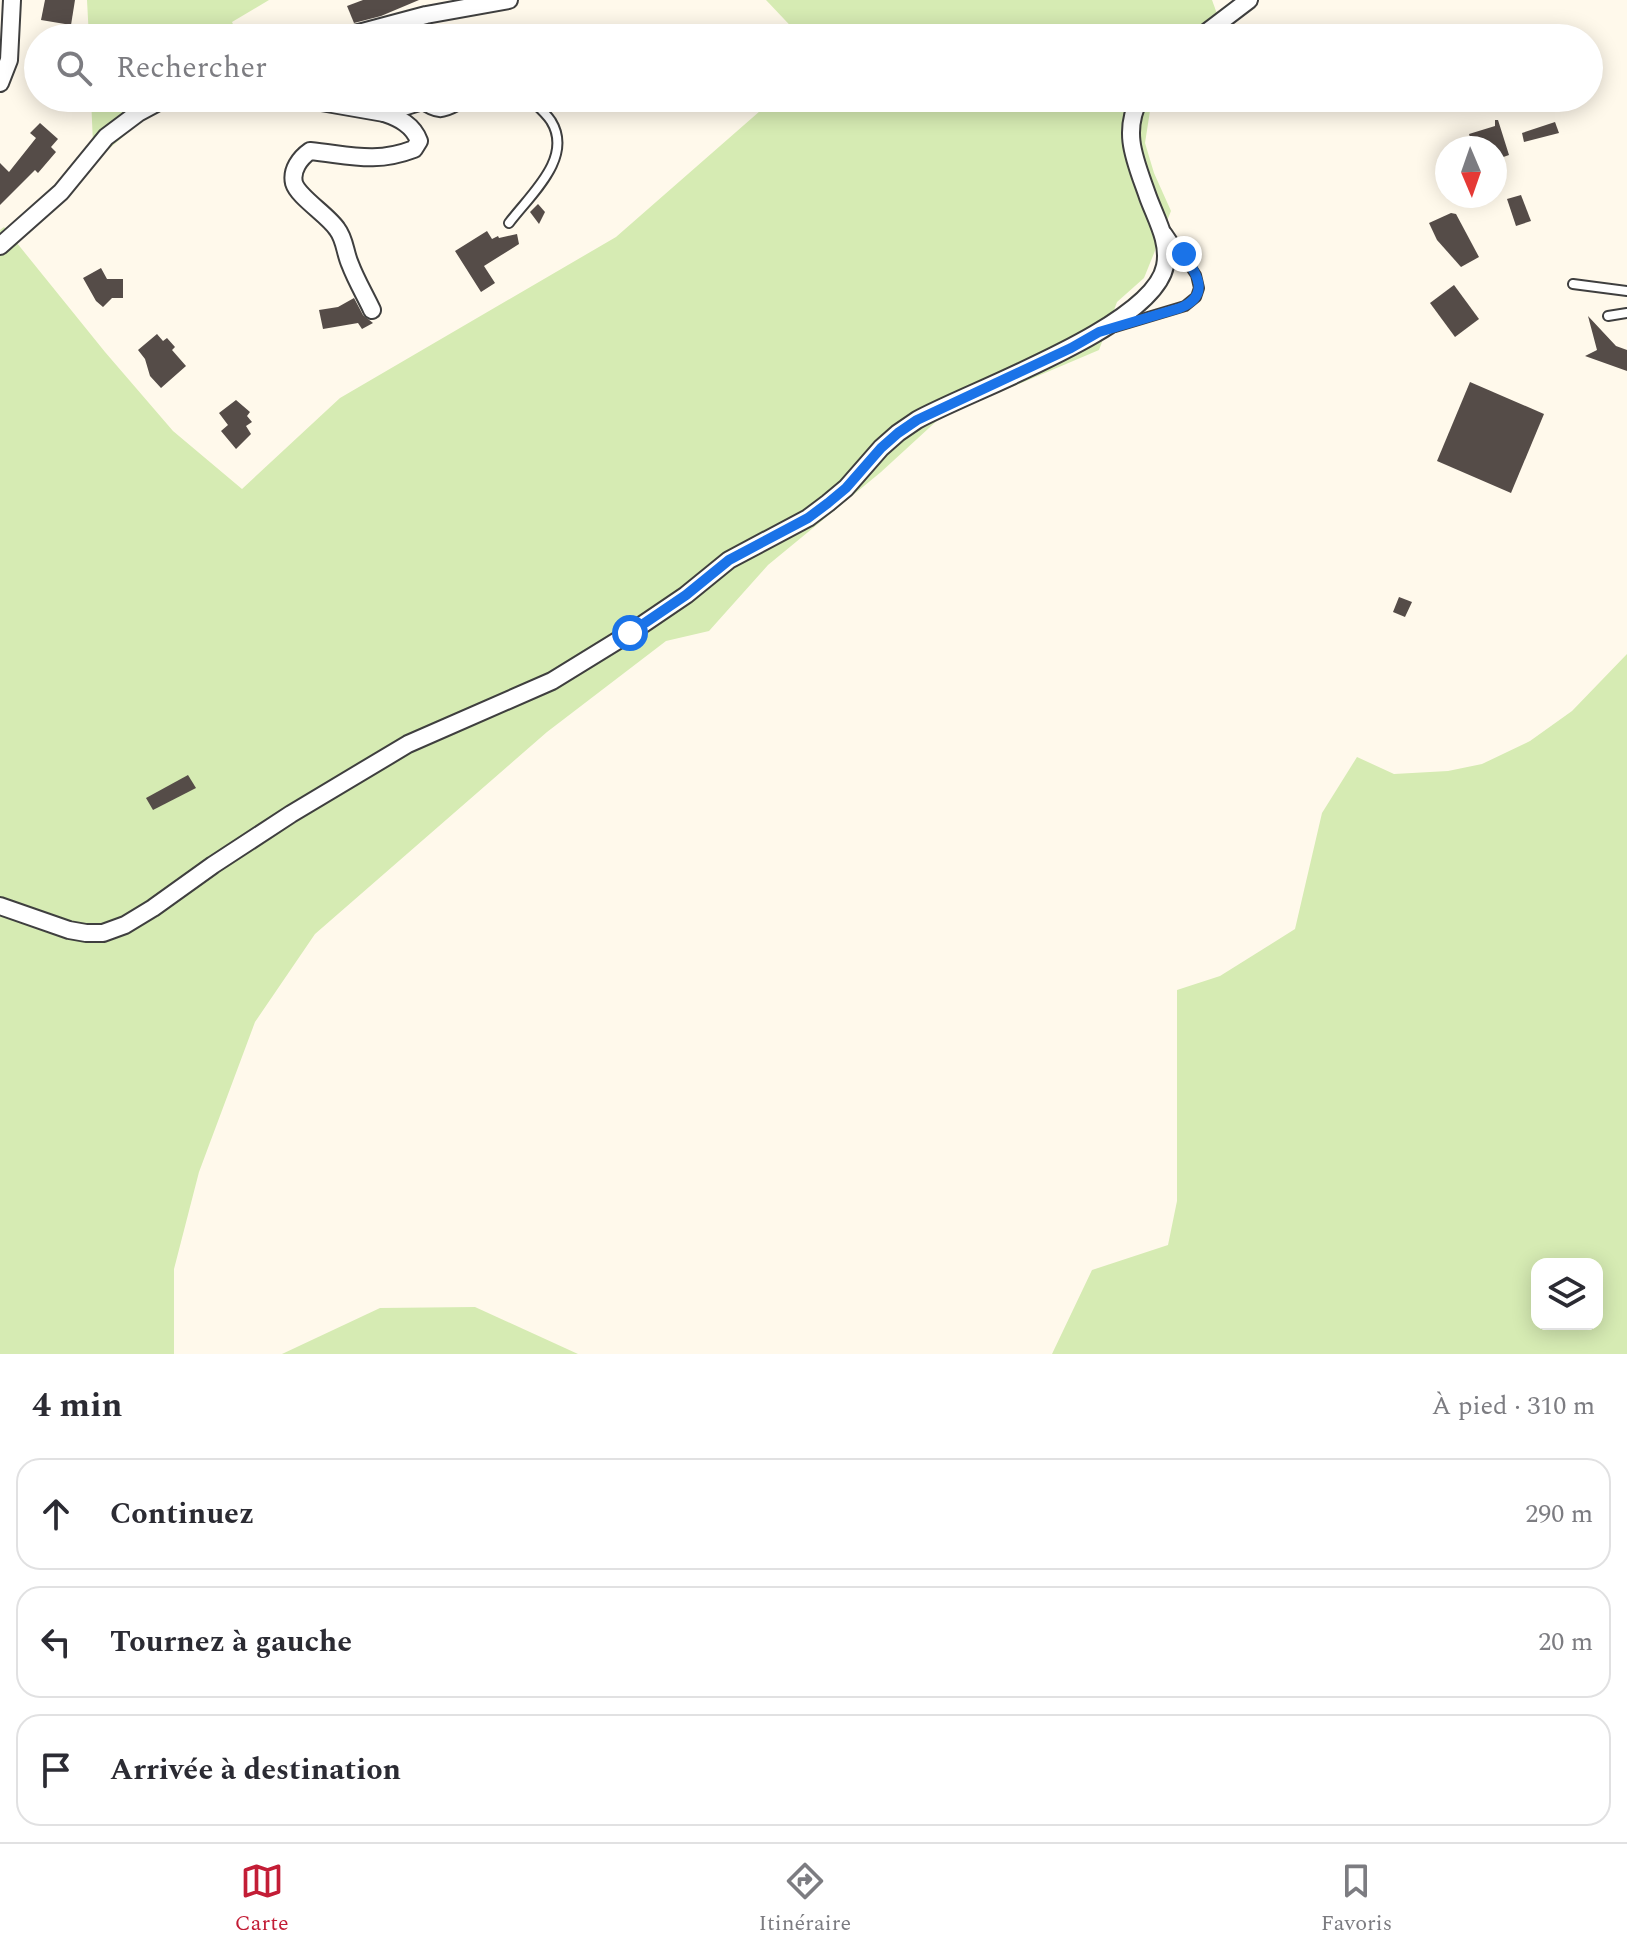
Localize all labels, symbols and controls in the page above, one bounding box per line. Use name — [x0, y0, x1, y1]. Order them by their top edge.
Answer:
search box — [24, 24, 1603, 112]
text: Rechercher — [116, 45, 267, 91]
icon: search — [52, 46, 96, 90]
north arrow — [1435, 136, 1507, 208]
route end — [1166, 236, 1202, 272]
route start — [612, 615, 648, 651]
map controls — [1531, 1258, 1603, 1330]
button: layers — [1531, 1258, 1603, 1330]
text: 4 min — [32, 1380, 122, 1432]
text: À pied · 310 m — [1432, 1386, 1595, 1426]
text: Continuez — [110, 1491, 254, 1537]
icon: ahead — [34, 1492, 78, 1536]
text: 290 m — [1525, 1494, 1593, 1534]
text: Tournez à gauche — [110, 1619, 352, 1665]
icon: left — [34, 1620, 78, 1664]
text: 20 m — [1538, 1622, 1593, 1662]
text: Arrivée à destination — [110, 1747, 401, 1793]
icon: arrive — [34, 1748, 78, 1792]
tab: Carte — [235, 1859, 289, 1940]
tab: Itinéraire — [758, 1859, 851, 1940]
tab: Favoris — [1321, 1859, 1392, 1940]

